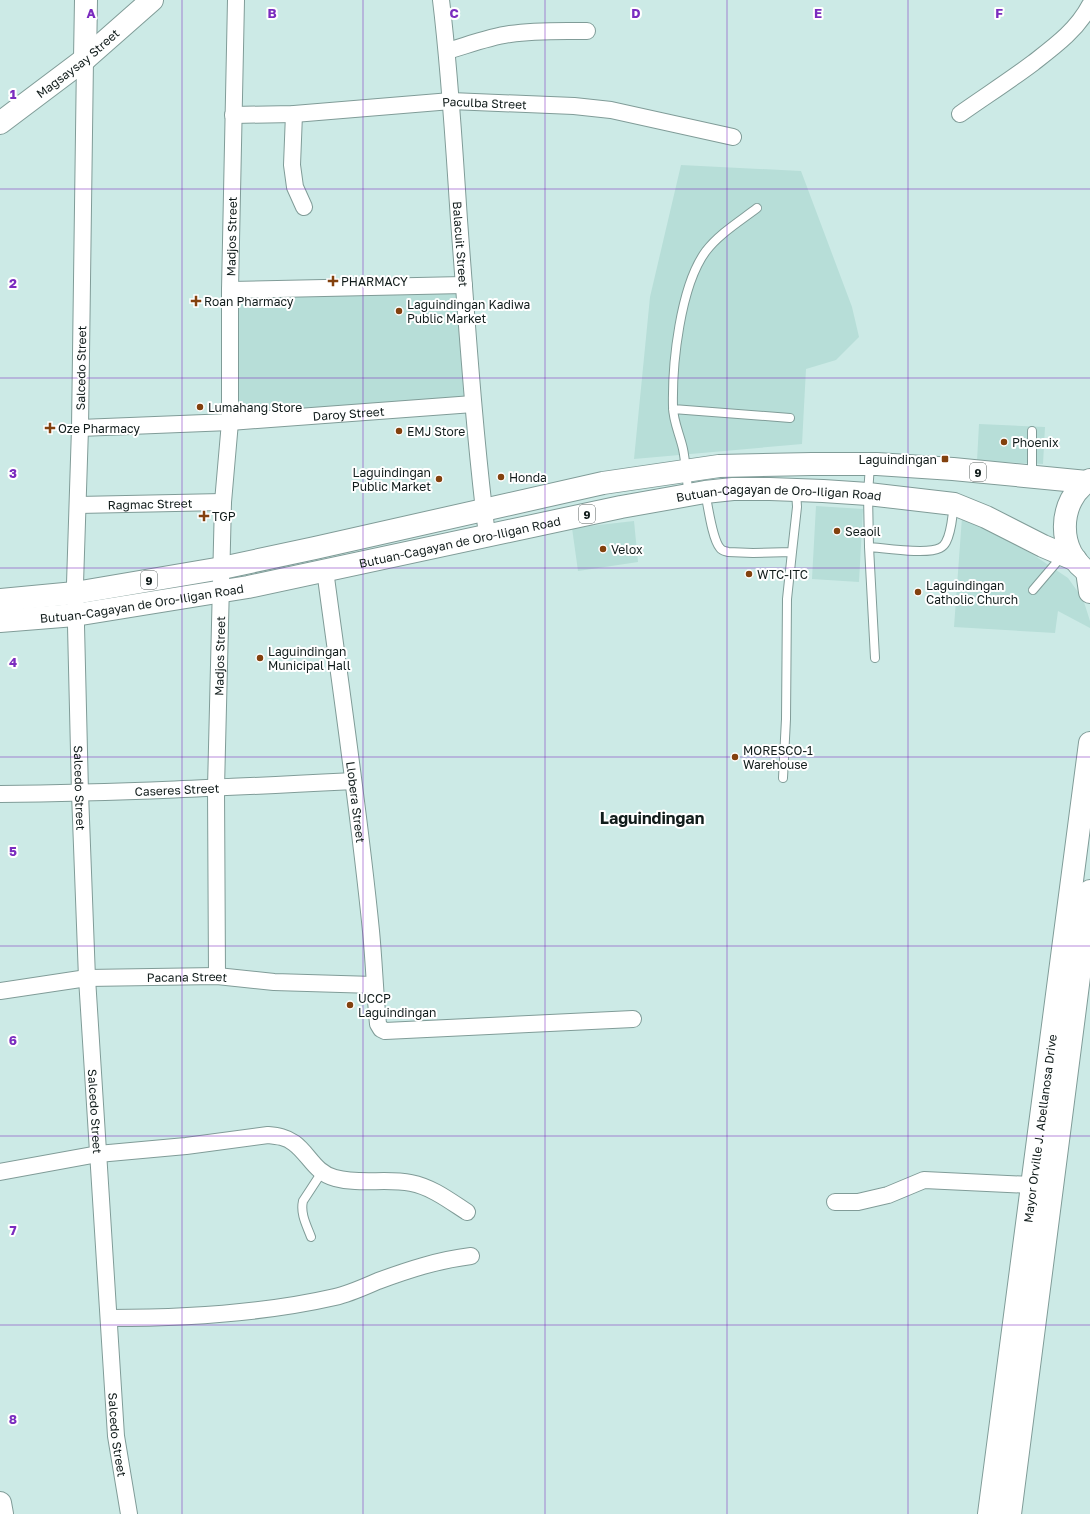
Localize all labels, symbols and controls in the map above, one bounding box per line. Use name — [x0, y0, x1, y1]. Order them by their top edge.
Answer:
text: A — [86, 5, 96, 21]
text: B — [267, 5, 277, 21]
text: C — [449, 5, 459, 21]
text: D — [631, 5, 641, 21]
text: E — [814, 5, 822, 21]
text: F — [995, 5, 1003, 21]
street label: Magsaysay Street — [33, 25, 122, 101]
text: 1 — [10, 86, 17, 102]
street label: Paculba Street — [441, 93, 527, 112]
street label: Madjos Street — [223, 196, 239, 276]
street label: Balacuit Street — [450, 201, 472, 288]
place label: PHARMACY — [341, 274, 408, 289]
text: 2 — [9, 275, 17, 291]
marker: PHARMACY — [328, 276, 338, 286]
place label: Roan Pharmacy — [204, 294, 294, 309]
marker: Roan Pharmacy — [191, 296, 201, 306]
place label: Laguindingan Kadiwa Public Market — [407, 297, 530, 326]
marker: Laguindingan Kadiwa Public Market — [394, 306, 404, 316]
street label: Salcedo Street — [73, 325, 89, 411]
place label: Lumahang Store — [208, 400, 302, 415]
marker: Lumahang Store — [195, 402, 205, 412]
street label: Daroy Street — [312, 403, 385, 423]
place label: Oze Pharmacy — [58, 421, 140, 436]
marker: Oze Pharmacy — [45, 423, 55, 433]
place label: EMJ Store — [407, 424, 465, 439]
marker: EMJ Store — [394, 426, 404, 436]
place label: Phoenix — [1012, 435, 1059, 450]
marker: Phoenix — [999, 437, 1009, 447]
place label: Laguindingan — [859, 452, 937, 467]
marker: Laguindingan — [940, 454, 950, 464]
road number: 9 — [970, 463, 986, 481]
text: 3 — [9, 465, 17, 481]
place label: Laguindingan Public Market — [352, 465, 431, 494]
place label: Honda — [509, 470, 547, 485]
marker: Honda — [496, 472, 506, 482]
marker: Laguindingan Public Market — [434, 474, 444, 484]
street label: Butuan-Cagayan de Oro-Iligan Road — [675, 482, 882, 505]
street label: Ragmac Street — [107, 495, 193, 512]
road number: 9 — [579, 505, 595, 523]
place label: TGP — [212, 509, 236, 524]
marker: TGP — [199, 511, 209, 521]
street label: Butuan-Cagayan de Oro-Iligan Road — [357, 513, 562, 571]
place label: Seaoil — [845, 524, 881, 539]
marker: Seaoil — [832, 526, 842, 536]
place label: Velox — [611, 542, 643, 557]
marker: Velox — [598, 544, 608, 554]
place label: WTC-ITC — [757, 567, 808, 582]
marker: WTC-ITC — [744, 569, 754, 579]
road number: 9 — [141, 571, 157, 589]
place label: Laguindingan Catholic Church — [926, 578, 1018, 607]
street label: Butuan-Cagayan de Oro-Iligan Road — [39, 580, 245, 625]
marker: Laguindingan Catholic Church — [913, 587, 923, 597]
street label: Madjos Street — [211, 616, 228, 696]
place label: Laguindingan Municipal Hall — [268, 644, 351, 673]
marker: Laguindingan Municipal Hall — [255, 653, 265, 663]
text: 4 — [9, 654, 17, 670]
place label: MORESCO-1 Warehouse — [743, 743, 813, 772]
street label: Salcedo Street — [71, 745, 89, 831]
marker: MORESCO-1 Warehouse — [730, 752, 740, 762]
street label: Llobera Street — [344, 760, 369, 844]
street label: Caseres Street — [134, 780, 220, 798]
district label: Laguindingan — [600, 808, 704, 828]
text: 5 — [9, 843, 17, 859]
street label: Pacana Street — [147, 968, 228, 985]
place label: UCCP Laguindingan — [358, 991, 437, 1020]
marker: UCCP Laguindingan — [345, 1000, 355, 1010]
text: 6 — [9, 1032, 17, 1048]
street label: Mayor Orville J. Abellanosa Drive — [1020, 1033, 1059, 1223]
street label: Salcedo Street — [85, 1069, 106, 1154]
text: 7 — [9, 1222, 17, 1238]
street label: Salcedo Street — [106, 1392, 130, 1478]
text: 8 — [9, 1411, 17, 1427]

